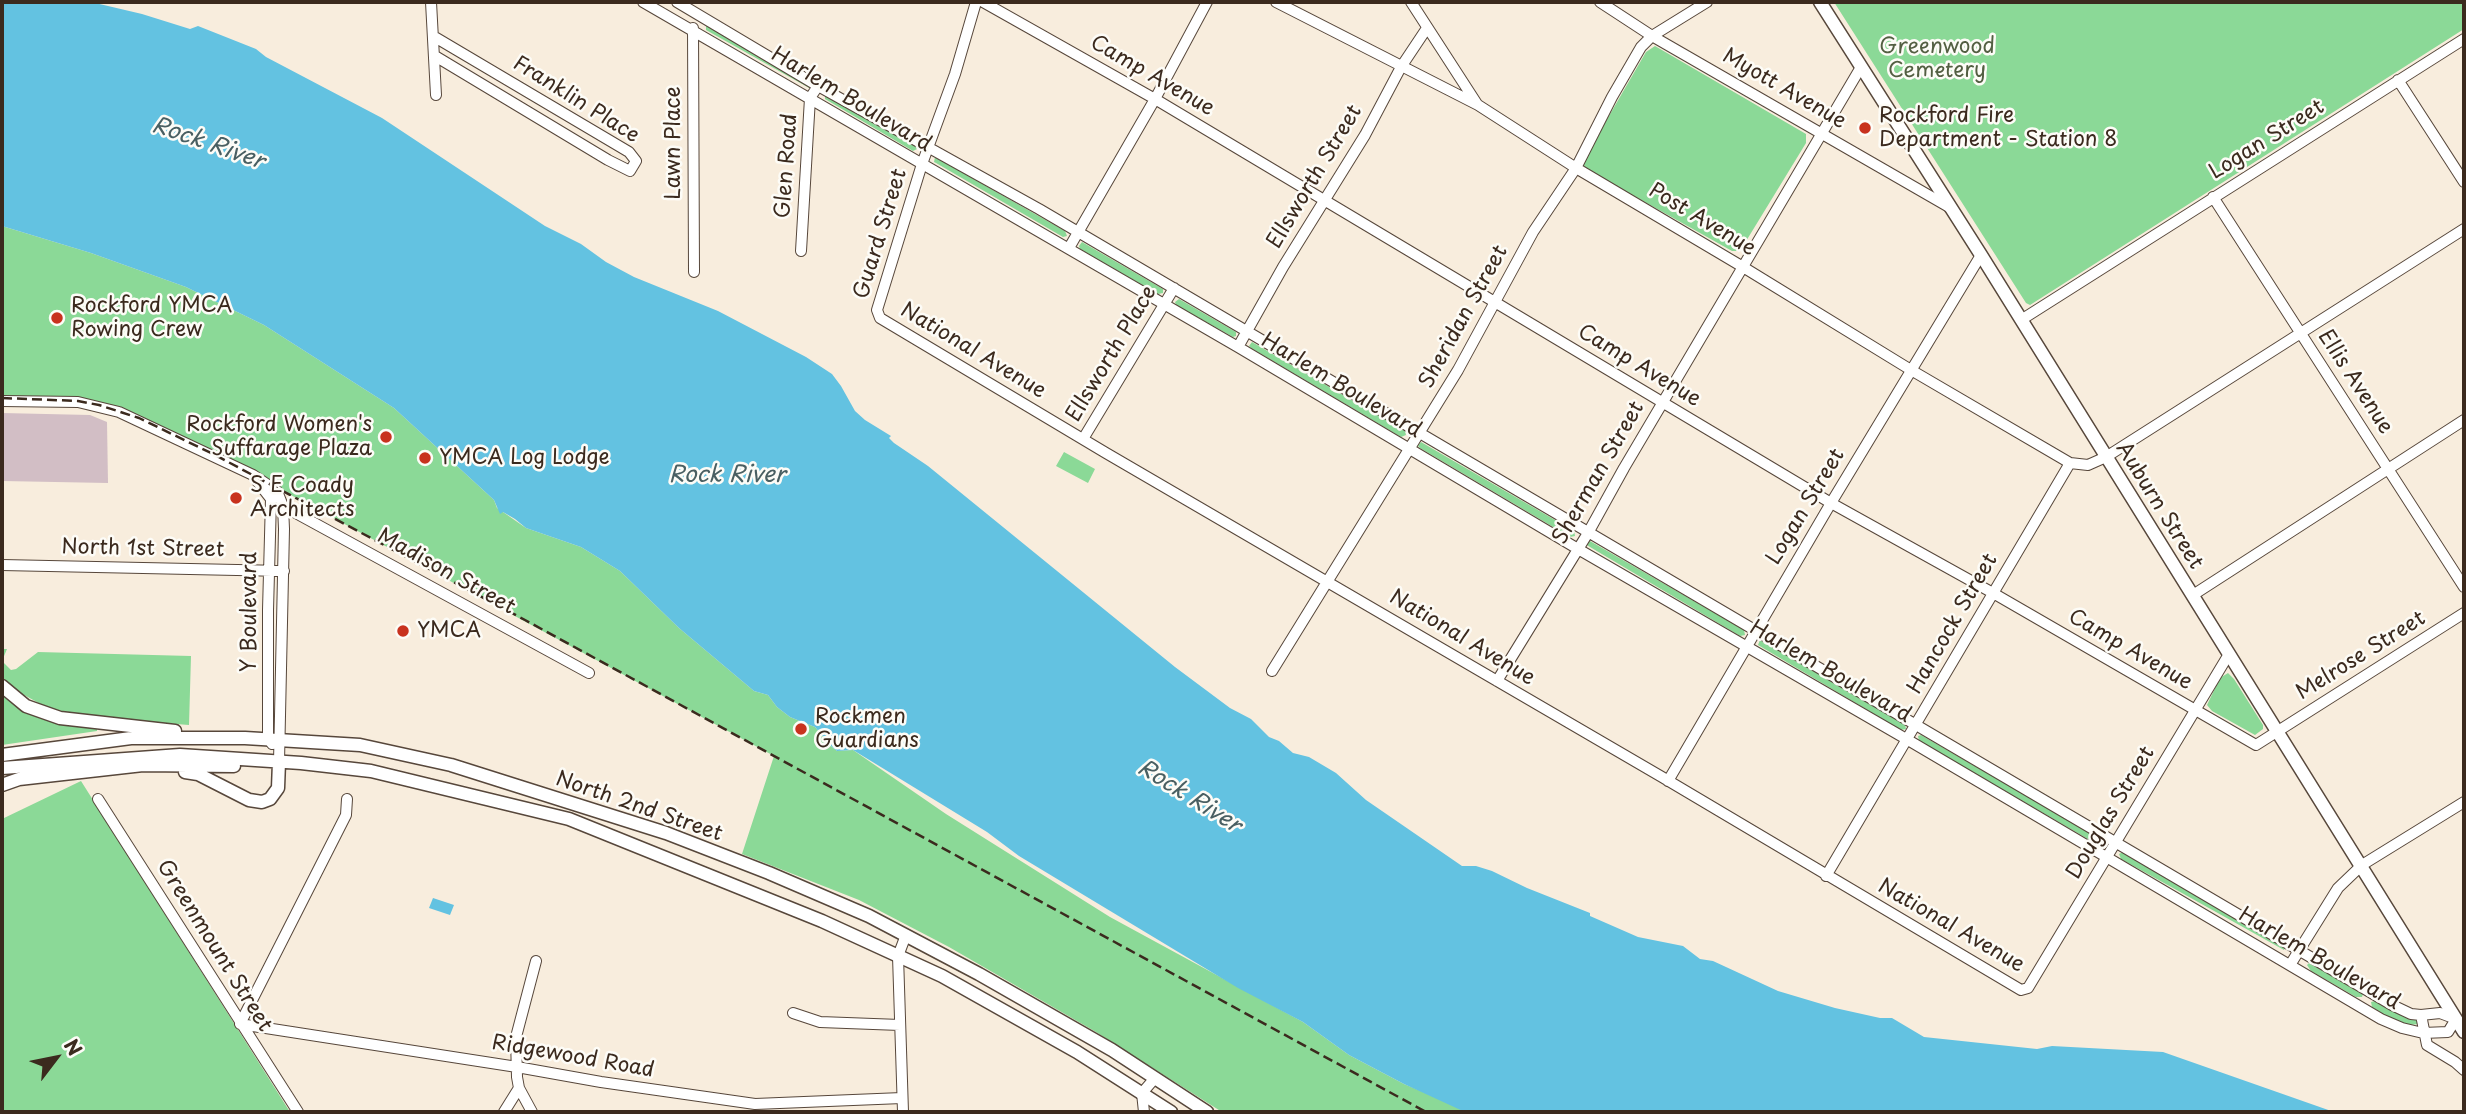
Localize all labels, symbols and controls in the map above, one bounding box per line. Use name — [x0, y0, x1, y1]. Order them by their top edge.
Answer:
street label: Camp Avenue — [1086, 30, 1218, 122]
park label: Greenwood Cemetery — [1879, 34, 1995, 84]
street label: Harlem Boulevard — [766, 42, 936, 158]
street label: Myott Avenue — [1718, 43, 1850, 135]
street label: Franklin Place — [508, 51, 644, 149]
street label: Lawn Place — [661, 86, 687, 200]
street label: Logan Street — [2205, 95, 2329, 185]
street label: Ellsworth Street — [1262, 101, 1368, 253]
place label: Rockford Fire Department - Station 8 — [1879, 103, 2117, 153]
water label: Rock River — [148, 112, 268, 176]
street label: Glen Road — [771, 113, 803, 219]
marker: Rockford Fire Department - Station 8 — [1857, 120, 1873, 136]
street label: Guard Street — [849, 166, 913, 302]
street label: Post Avenue — [1644, 178, 1760, 262]
street label: Sheridan Street — [1414, 241, 1514, 393]
street label: Ellsworth Place — [1062, 282, 1162, 426]
place label: Rockford YMCA Rowing Crew — [71, 293, 232, 343]
street label: National Avenue — [896, 298, 1050, 404]
marker: Rockford YMCA Rowing Crew — [49, 310, 65, 326]
street label: Camp Avenue — [1573, 319, 1705, 413]
street label: Ellis Avenue — [2312, 325, 2398, 439]
street label: Harlem Boulevard — [1256, 328, 1426, 444]
street label: Sherman Street — [1548, 397, 1650, 549]
place label: Rockford Women's Suffarage Plaza — [186, 412, 372, 462]
marker: Rockford Women's Suffarage Plaza — [378, 429, 394, 445]
street label: Auburn Street — [2110, 438, 2208, 574]
street label: Logan Street — [1761, 444, 1851, 570]
place label: YMCA Log Lodge — [439, 445, 610, 471]
marker: YMCA Log Lodge — [417, 450, 433, 466]
water label: Rock River — [669, 462, 785, 490]
place label: S E Coady Architects — [250, 473, 355, 523]
marker: S E Coady Architects — [228, 490, 244, 506]
street label: Madison Street — [373, 524, 519, 620]
street label: North 1st Street — [61, 535, 225, 563]
street label: Hancock Street — [1903, 549, 2003, 699]
street label: Y Boulevard — [237, 552, 263, 672]
street label: National Avenue — [1385, 585, 1539, 691]
street label: Camp Avenue — [2064, 604, 2196, 696]
street label: Melrose Street — [2292, 606, 2430, 706]
street label: Harlem Boulevard — [1745, 615, 1915, 729]
place label: YMCA — [417, 618, 481, 644]
marker: YMCA — [395, 623, 411, 639]
place label: Rockmen Guardians — [815, 704, 919, 754]
marker: Rockmen Guardians — [793, 721, 809, 737]
street label: Douglas Street — [2062, 742, 2160, 884]
water label: Rock River — [1132, 754, 1246, 840]
street label: North 2nd Street — [552, 767, 726, 847]
street label: Greenmount Street — [151, 855, 277, 1037]
street label: National Avenue — [1873, 874, 2029, 978]
street label: Harlem Boulevard — [2234, 902, 2404, 1016]
north arrow — [21, 1023, 91, 1093]
street label: Ridgewood Road — [490, 1030, 656, 1084]
text: N — [58, 1033, 90, 1061]

